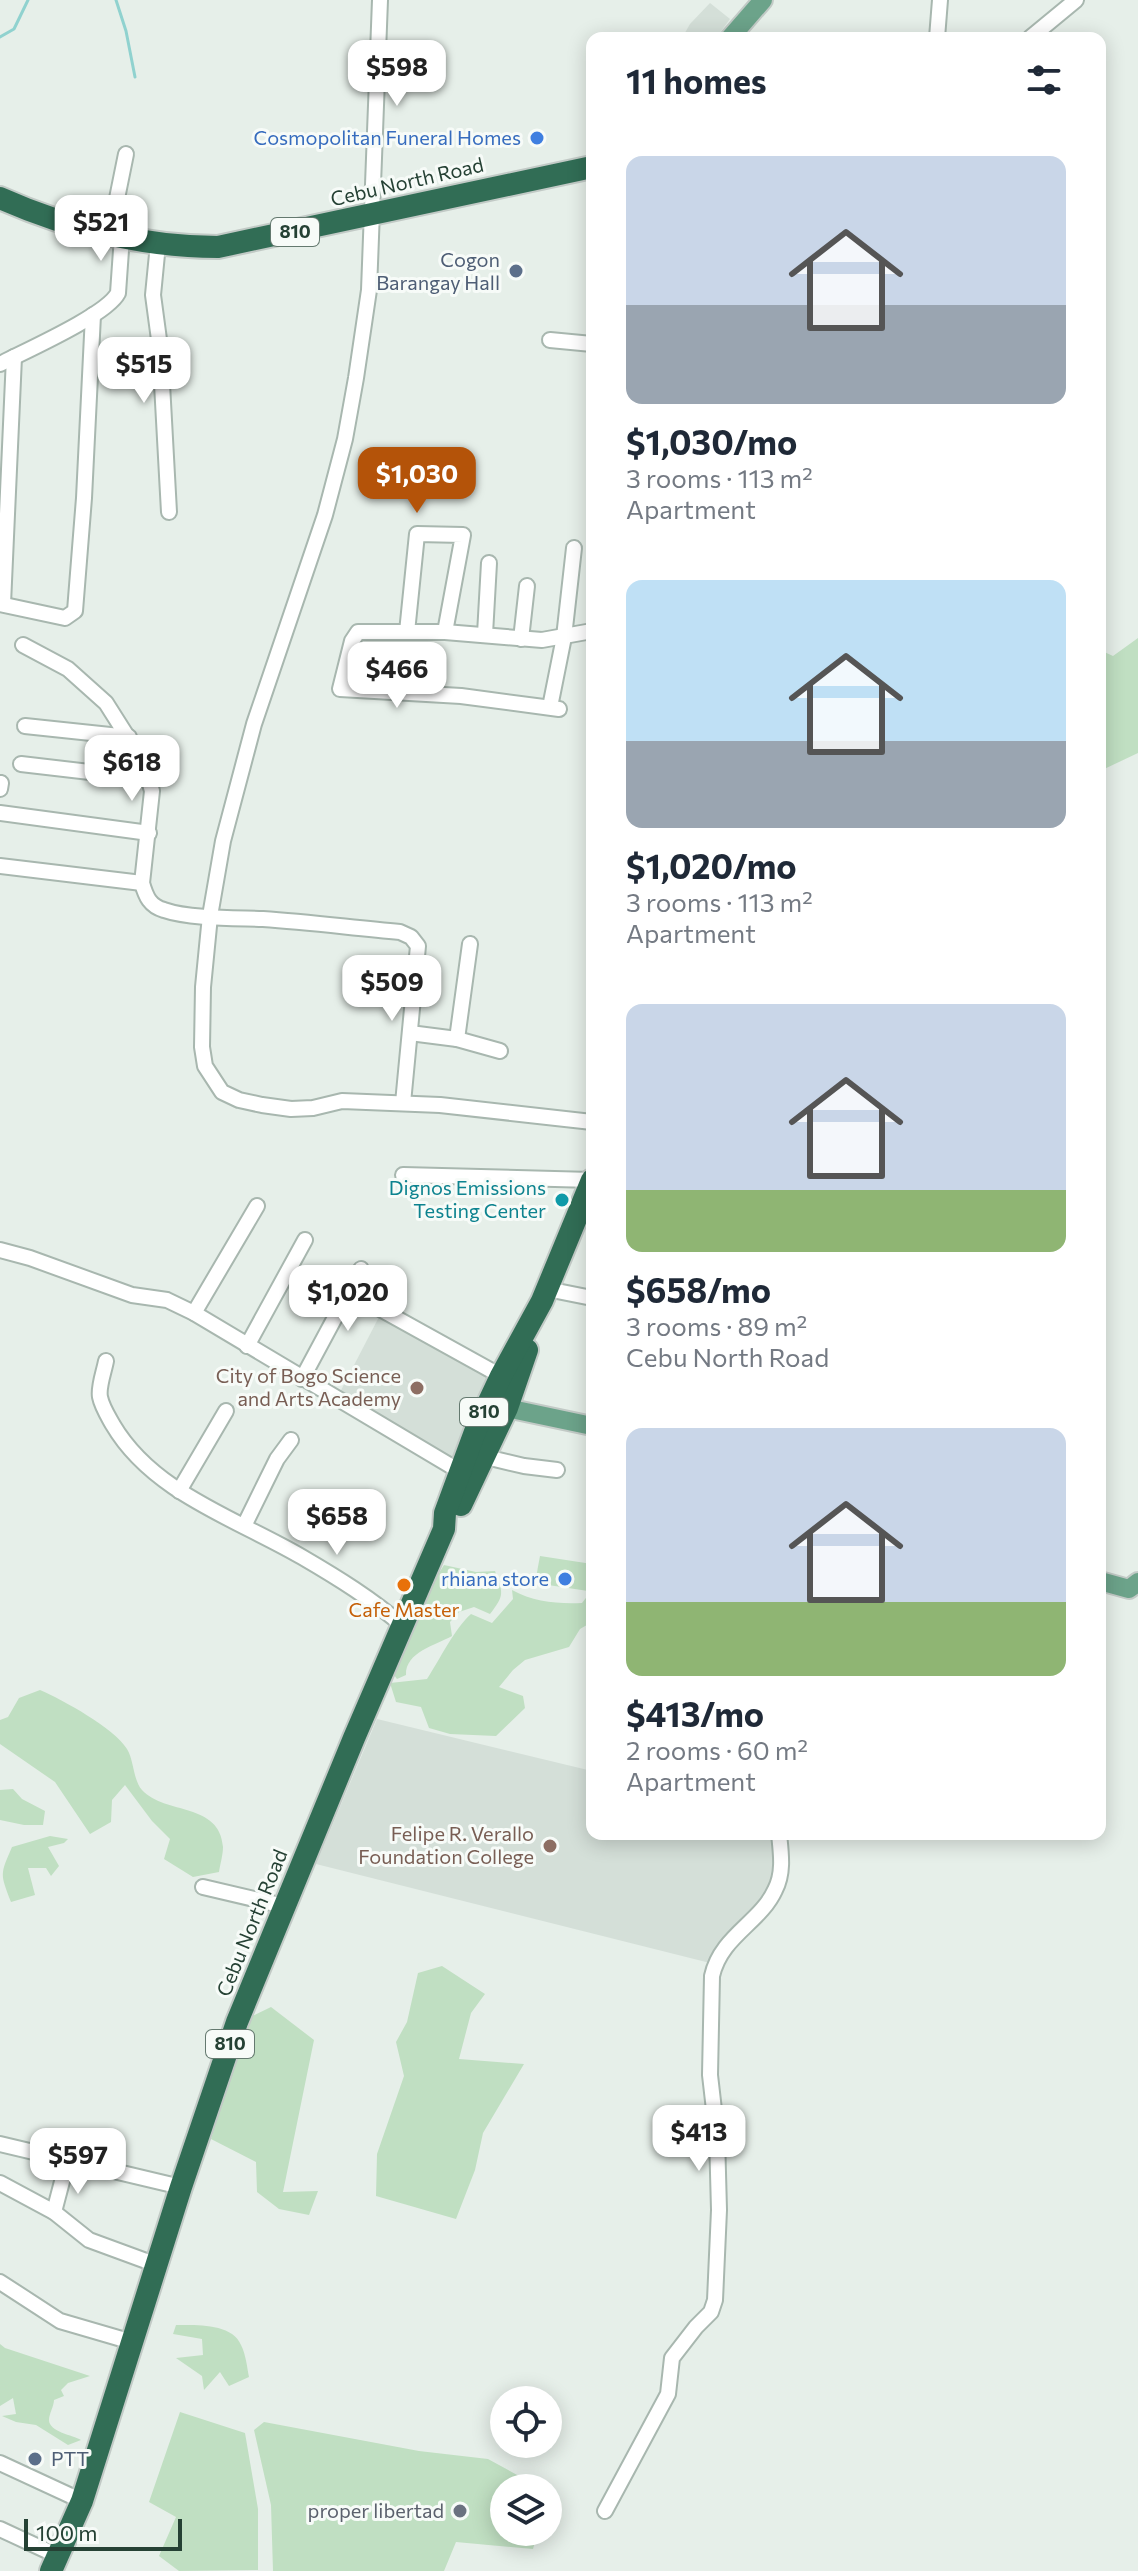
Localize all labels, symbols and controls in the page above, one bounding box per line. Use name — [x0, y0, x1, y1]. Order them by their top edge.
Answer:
pin: $598 — [350, 40, 444, 108]
text: $598 — [366, 50, 428, 81]
icon: filters — [1022, 58, 1066, 102]
text: 11 homes — [626, 59, 767, 101]
place label: Cosmopolitan Funeral Homes — [254, 125, 521, 149]
marker: Cosmopolitan Funeral Homes — [528, 129, 546, 147]
street label: Cebu North Road — [328, 152, 486, 210]
pin: $521 — [54, 195, 148, 263]
text: $521 — [73, 205, 129, 236]
icon: home — [774, 208, 918, 352]
road number: 810 — [271, 218, 319, 246]
place label: Cogon Barangay Hall — [376, 247, 500, 294]
marker: Cogon Barangay Hall — [507, 262, 525, 280]
pin: $515 — [97, 337, 191, 405]
text: $515 — [115, 347, 173, 378]
text: $1,030/mo — [626, 420, 797, 462]
pin: $1,030 — [352, 447, 482, 515]
text: $1,030 — [376, 457, 458, 488]
text: 3 rooms · 113 m² — [626, 462, 813, 493]
text: Apartment — [626, 493, 756, 524]
icon: home — [774, 632, 918, 776]
pin: $466 — [350, 642, 444, 710]
text: $466 — [366, 652, 428, 683]
pin: $618 — [85, 735, 179, 803]
text: $618 — [103, 745, 161, 776]
text: $1,020/mo — [626, 844, 797, 886]
text: 3 rooms · 113 m² — [626, 886, 813, 917]
text: Apartment — [626, 917, 756, 948]
pin: $509 — [345, 955, 439, 1023]
text: $509 — [360, 965, 424, 996]
icon: home — [774, 1056, 918, 1200]
place label: Dignos Emissions Testing Center — [389, 1175, 546, 1222]
marker: Dignos Emissions Testing Center — [553, 1191, 571, 1209]
pin: $1,020 — [283, 1265, 413, 1333]
text: $658/mo — [626, 1268, 771, 1310]
text: $1,020 — [307, 1275, 389, 1306]
text: 3 rooms · 89 m² — [626, 1310, 807, 1341]
text: Cebu North Road — [626, 1341, 829, 1372]
place label: City of Bogo Science and Arts Academy — [216, 1363, 401, 1410]
marker: City of Bogo Science and Arts Academy — [408, 1379, 426, 1397]
road number: 810 — [460, 1398, 508, 1426]
icon: home — [774, 1480, 918, 1624]
pin: $658 — [290, 1489, 384, 1557]
text: $658 — [306, 1499, 368, 1530]
place label: rhiana store — [441, 1566, 549, 1590]
marker: rhiana store — [556, 1570, 574, 1588]
marker: Cafe Master — [395, 1576, 413, 1594]
place label: Cafe Master — [349, 1597, 460, 1621]
text: $413/mo — [626, 1692, 764, 1734]
text: 2 rooms · 60 m² — [626, 1734, 808, 1765]
text: Apartment — [626, 1765, 756, 1796]
place label: Felipe R. Verallo Foundation College — [358, 1821, 534, 1868]
marker: Felipe R. Verallo Foundation College — [541, 1837, 559, 1855]
street label: Cebu North Road — [211, 1846, 291, 2000]
road number: 810 — [206, 2030, 254, 2058]
pin: $413 — [652, 2105, 746, 2173]
text: $413 — [670, 2115, 728, 2146]
pin: $597 — [31, 2128, 125, 2196]
text: $597 — [48, 2138, 108, 2169]
map controls — [490, 2386, 562, 2546]
button: locate — [490, 2386, 562, 2458]
place label: PTT — [51, 2446, 89, 2470]
marker: PTT — [26, 2450, 44, 2468]
button: layers — [490, 2474, 562, 2546]
place label: proper libertad — [308, 2498, 444, 2522]
marker: proper libertad — [451, 2502, 469, 2520]
scale bar — [24, 2515, 182, 2551]
text: 100 m — [36, 2519, 98, 2546]

